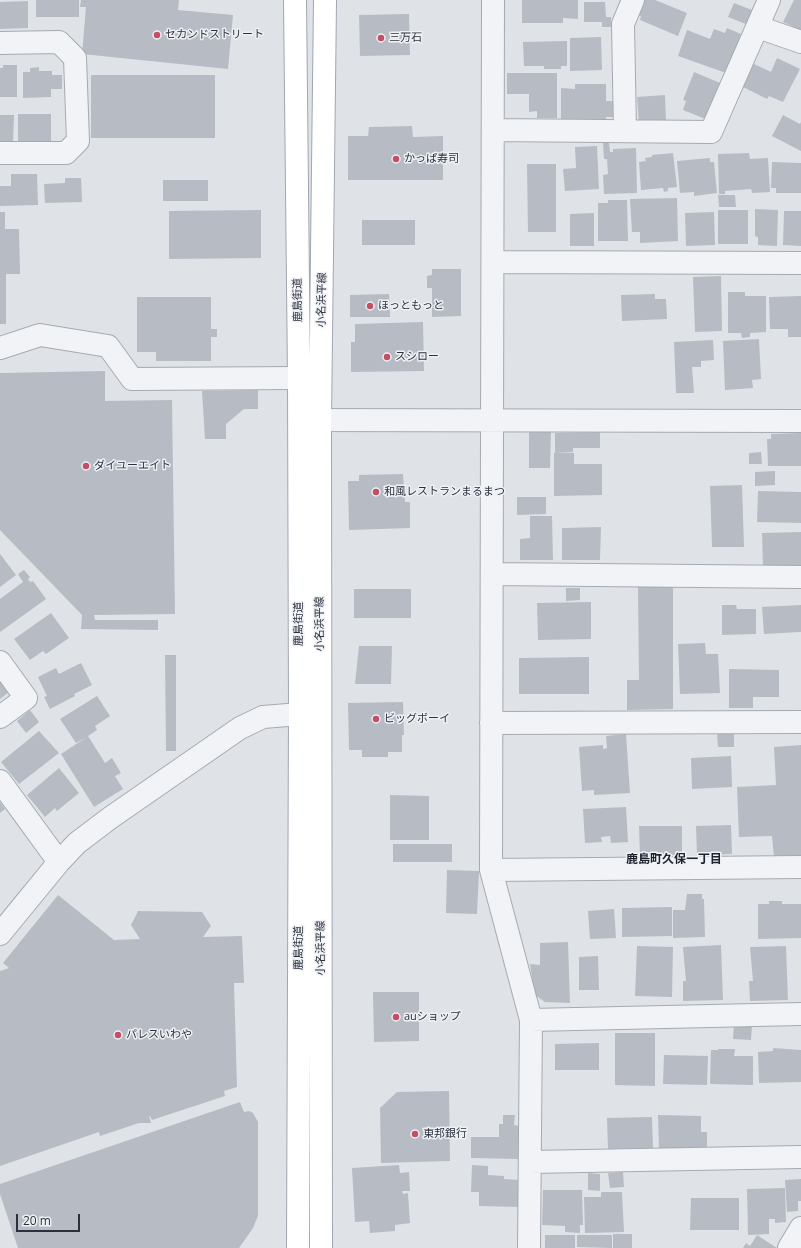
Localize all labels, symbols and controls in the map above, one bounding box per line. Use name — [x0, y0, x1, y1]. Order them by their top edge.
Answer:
place label: セカンドストリート — [165, 28, 264, 42]
marker: セカンドストリート — [152, 30, 162, 40]
place label: 三万石 — [389, 31, 422, 45]
marker: 三万石 — [376, 33, 386, 43]
place label: かっぱ寿司 — [404, 152, 459, 166]
marker: かっぱ寿司 — [391, 154, 401, 164]
street label: 小名浜平線 — [315, 272, 329, 328]
street label: 鹿島街道 — [291, 278, 305, 322]
place label: ほっともっと — [378, 299, 444, 313]
marker: ほっともっと — [365, 301, 375, 311]
place label: スシロー — [395, 350, 439, 364]
marker: スシロー — [382, 352, 392, 362]
place label: ダイユーエイト — [94, 459, 171, 473]
marker: ダイユーエイト — [81, 461, 91, 471]
place label: 和風レストランまるまつ — [384, 485, 505, 499]
marker: 和風レストランまるまつ — [371, 487, 381, 497]
street label: 小名浜平線 — [313, 597, 327, 651]
street label: 鹿島街道 — [292, 602, 306, 646]
place label: ビッグボーイ — [384, 712, 450, 726]
marker: ビッグボーイ — [371, 714, 381, 724]
district label: 鹿島町久保一丁目 — [626, 853, 722, 867]
street label: 小名浜平線 — [314, 921, 328, 975]
street label: 鹿島街道 — [292, 926, 306, 970]
place label: auショップ — [404, 1010, 461, 1024]
marker: auショップ — [391, 1012, 401, 1022]
place label: パレスいわや — [126, 1028, 192, 1042]
marker: パレスいわや — [113, 1030, 123, 1040]
place label: 東邦銀行 — [423, 1127, 467, 1141]
marker: 東邦銀行 — [410, 1129, 420, 1139]
scale bar — [18, 1206, 82, 1232]
text: 20 m — [23, 1212, 51, 1229]

